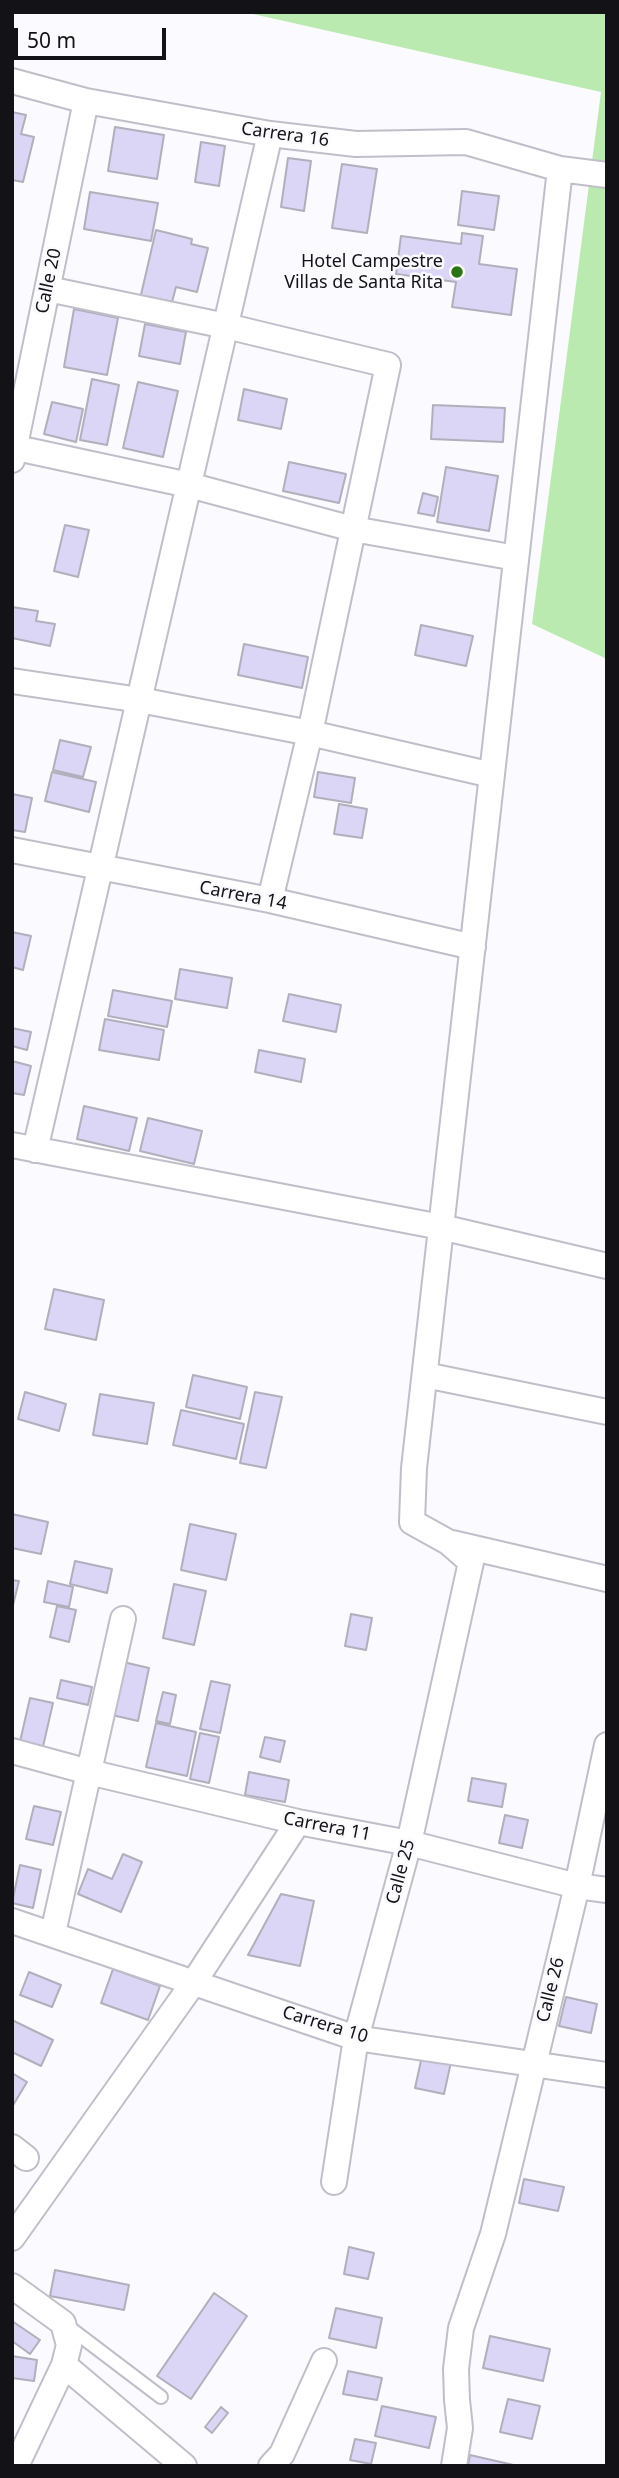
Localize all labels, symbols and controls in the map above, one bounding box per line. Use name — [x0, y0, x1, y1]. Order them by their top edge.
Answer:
scale bar — [18, 14, 170, 58]
text: 50 m — [27, 26, 76, 54]
street label: Carrera 16 — [240, 118, 330, 152]
street label: Calle 20 — [32, 246, 66, 316]
place label: Hotel Campestre Villas de Santa Rita — [284, 251, 443, 294]
marker: Hotel Campestre Villas de Santa Rita — [449, 264, 465, 280]
street label: Carrera 14 — [197, 877, 289, 915]
street label: Carrera 11 — [281, 1808, 373, 1846]
street label: Calle 25 — [382, 1837, 420, 1907]
street label: Calle 26 — [533, 1955, 569, 2025]
street label: Carrera 10 — [279, 2002, 371, 2048]

